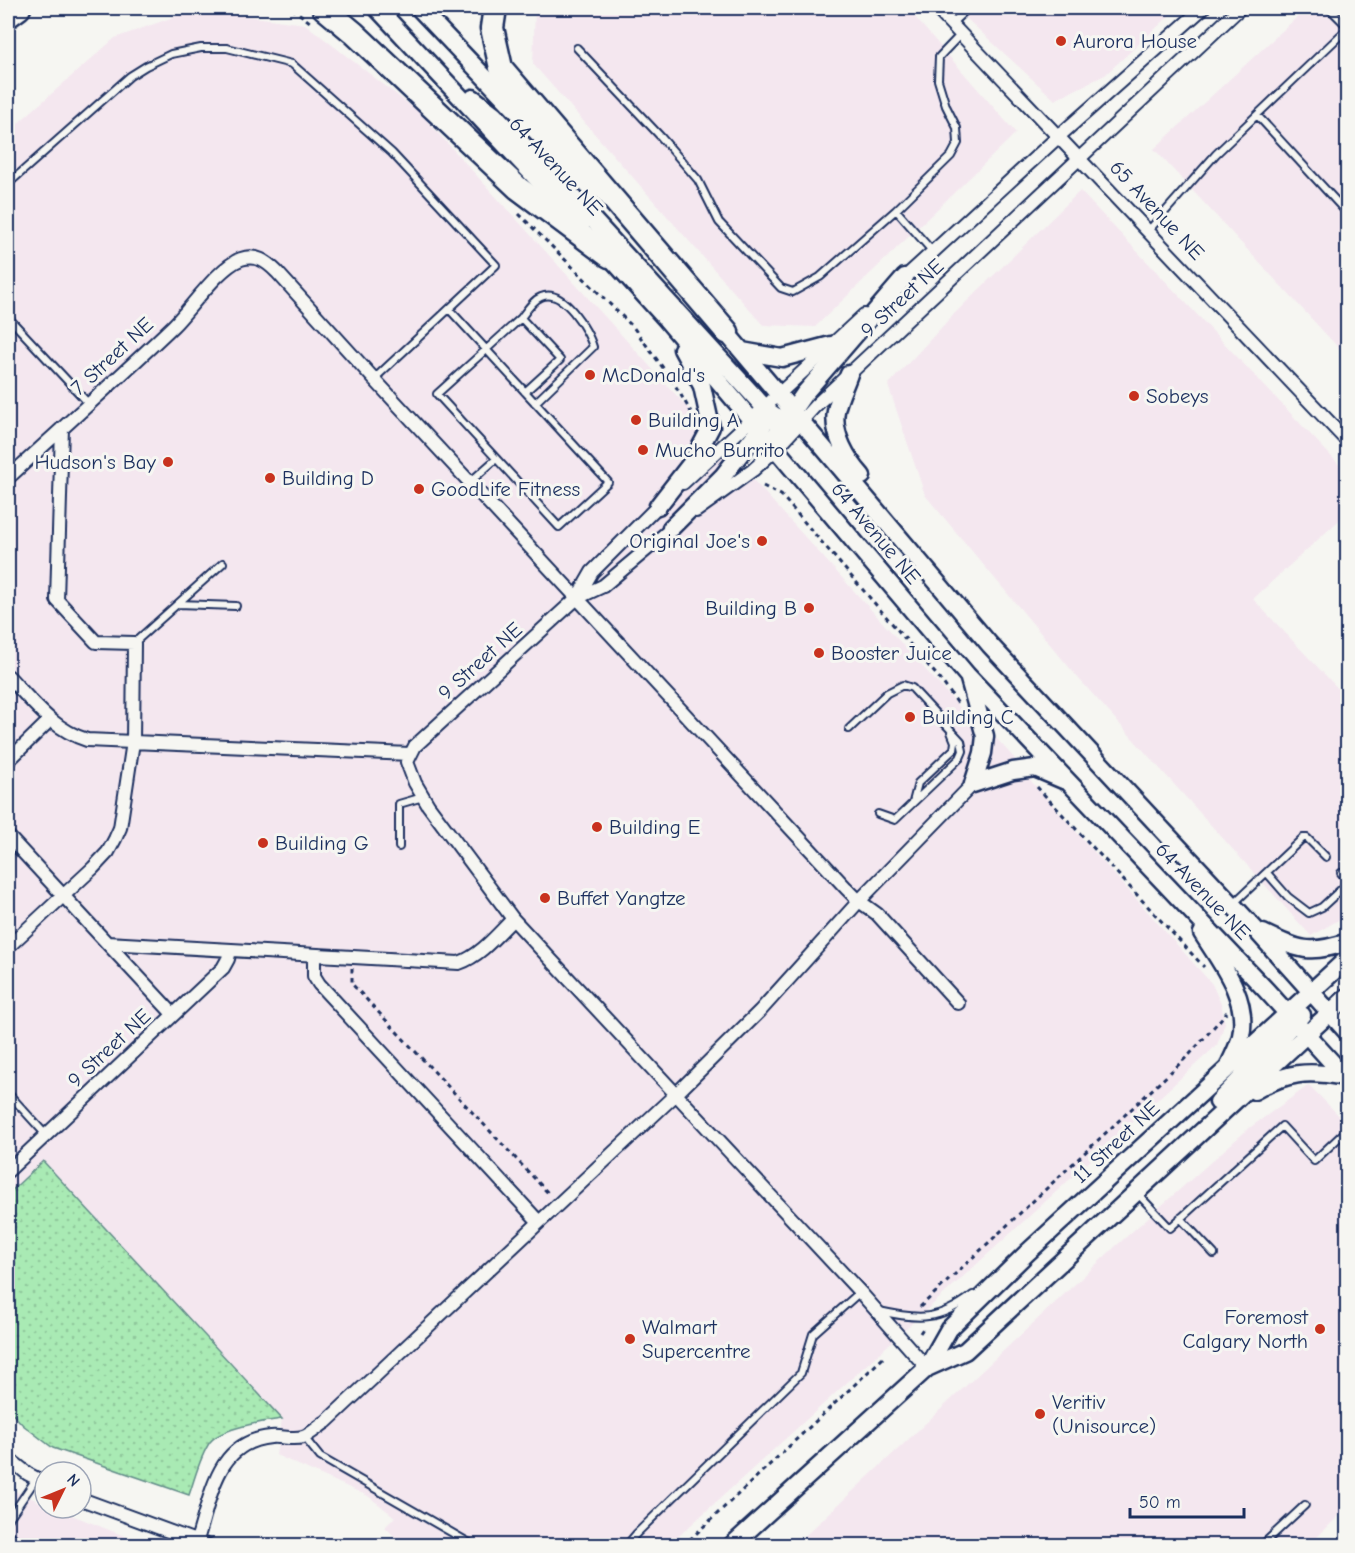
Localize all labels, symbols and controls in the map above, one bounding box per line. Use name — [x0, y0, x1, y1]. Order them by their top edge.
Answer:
place label: Aurora House — [1073, 29, 1197, 53]
marker: Aurora House — [1054, 34, 1068, 48]
street label: 64 Avenue NE — [504, 112, 608, 220]
street label: 65 Avenue NE — [1105, 155, 1209, 265]
street label: 9 Street NE — [856, 254, 948, 342]
street label: 7 Street NE — [66, 312, 158, 400]
place label: McDonald's — [602, 363, 705, 387]
marker: McDonald's — [583, 368, 597, 382]
place label: Sobeys — [1146, 384, 1209, 408]
marker: Sobeys — [1127, 389, 1141, 403]
place label: Building A — [648, 408, 739, 432]
marker: Building A — [629, 413, 643, 427]
place label: Mucho Burrito — [655, 438, 785, 462]
marker: Mucho Burrito — [636, 443, 650, 457]
place label: Hudson's Bay — [34, 450, 157, 474]
marker: Hudson's Bay — [161, 455, 175, 469]
place label: Building D — [282, 466, 374, 490]
marker: Building D — [263, 471, 277, 485]
place label: GoodLife Fitness — [431, 477, 580, 501]
street label: 64 Avenue NE — [826, 477, 926, 589]
marker: GoodLife Fitness — [412, 482, 426, 496]
place label: Original Joe's — [629, 529, 750, 553]
marker: Original Joe's — [755, 534, 769, 548]
place label: Building B — [705, 596, 797, 620]
marker: Building B — [802, 601, 816, 615]
street label: 9 Street NE — [433, 617, 527, 705]
place label: Booster Juice — [831, 641, 952, 665]
marker: Booster Juice — [812, 646, 826, 660]
place label: Building C — [922, 705, 1014, 729]
marker: Building C — [903, 710, 917, 724]
place label: Building E — [609, 815, 700, 839]
marker: Building E — [590, 820, 604, 834]
place label: Building G — [275, 831, 369, 855]
marker: Building G — [256, 836, 270, 850]
street label: 64 Avenue NE — [1151, 837, 1255, 945]
place label: Buffet Yangtze — [557, 886, 686, 910]
marker: Buffet Yangtze — [538, 891, 552, 905]
street label: 9 Street NE — [63, 1004, 155, 1092]
street label: 11 Street NE — [1068, 1096, 1164, 1188]
place label: Foremost Calgary North — [1182, 1305, 1309, 1353]
place label: Walmart Supercentre — [642, 1315, 750, 1363]
marker: Foremost Calgary North — [1313, 1322, 1327, 1336]
marker: Walmart Supercentre — [623, 1332, 637, 1346]
place label: Veritiv (Unisource) — [1052, 1390, 1156, 1438]
marker: Veritiv (Unisource) — [1033, 1407, 1047, 1421]
north arrow — [33, 1460, 93, 1520]
text: N — [63, 1470, 83, 1490]
scale bar — [1130, 1481, 1244, 1519]
text: 50 m — [1139, 1492, 1181, 1513]

